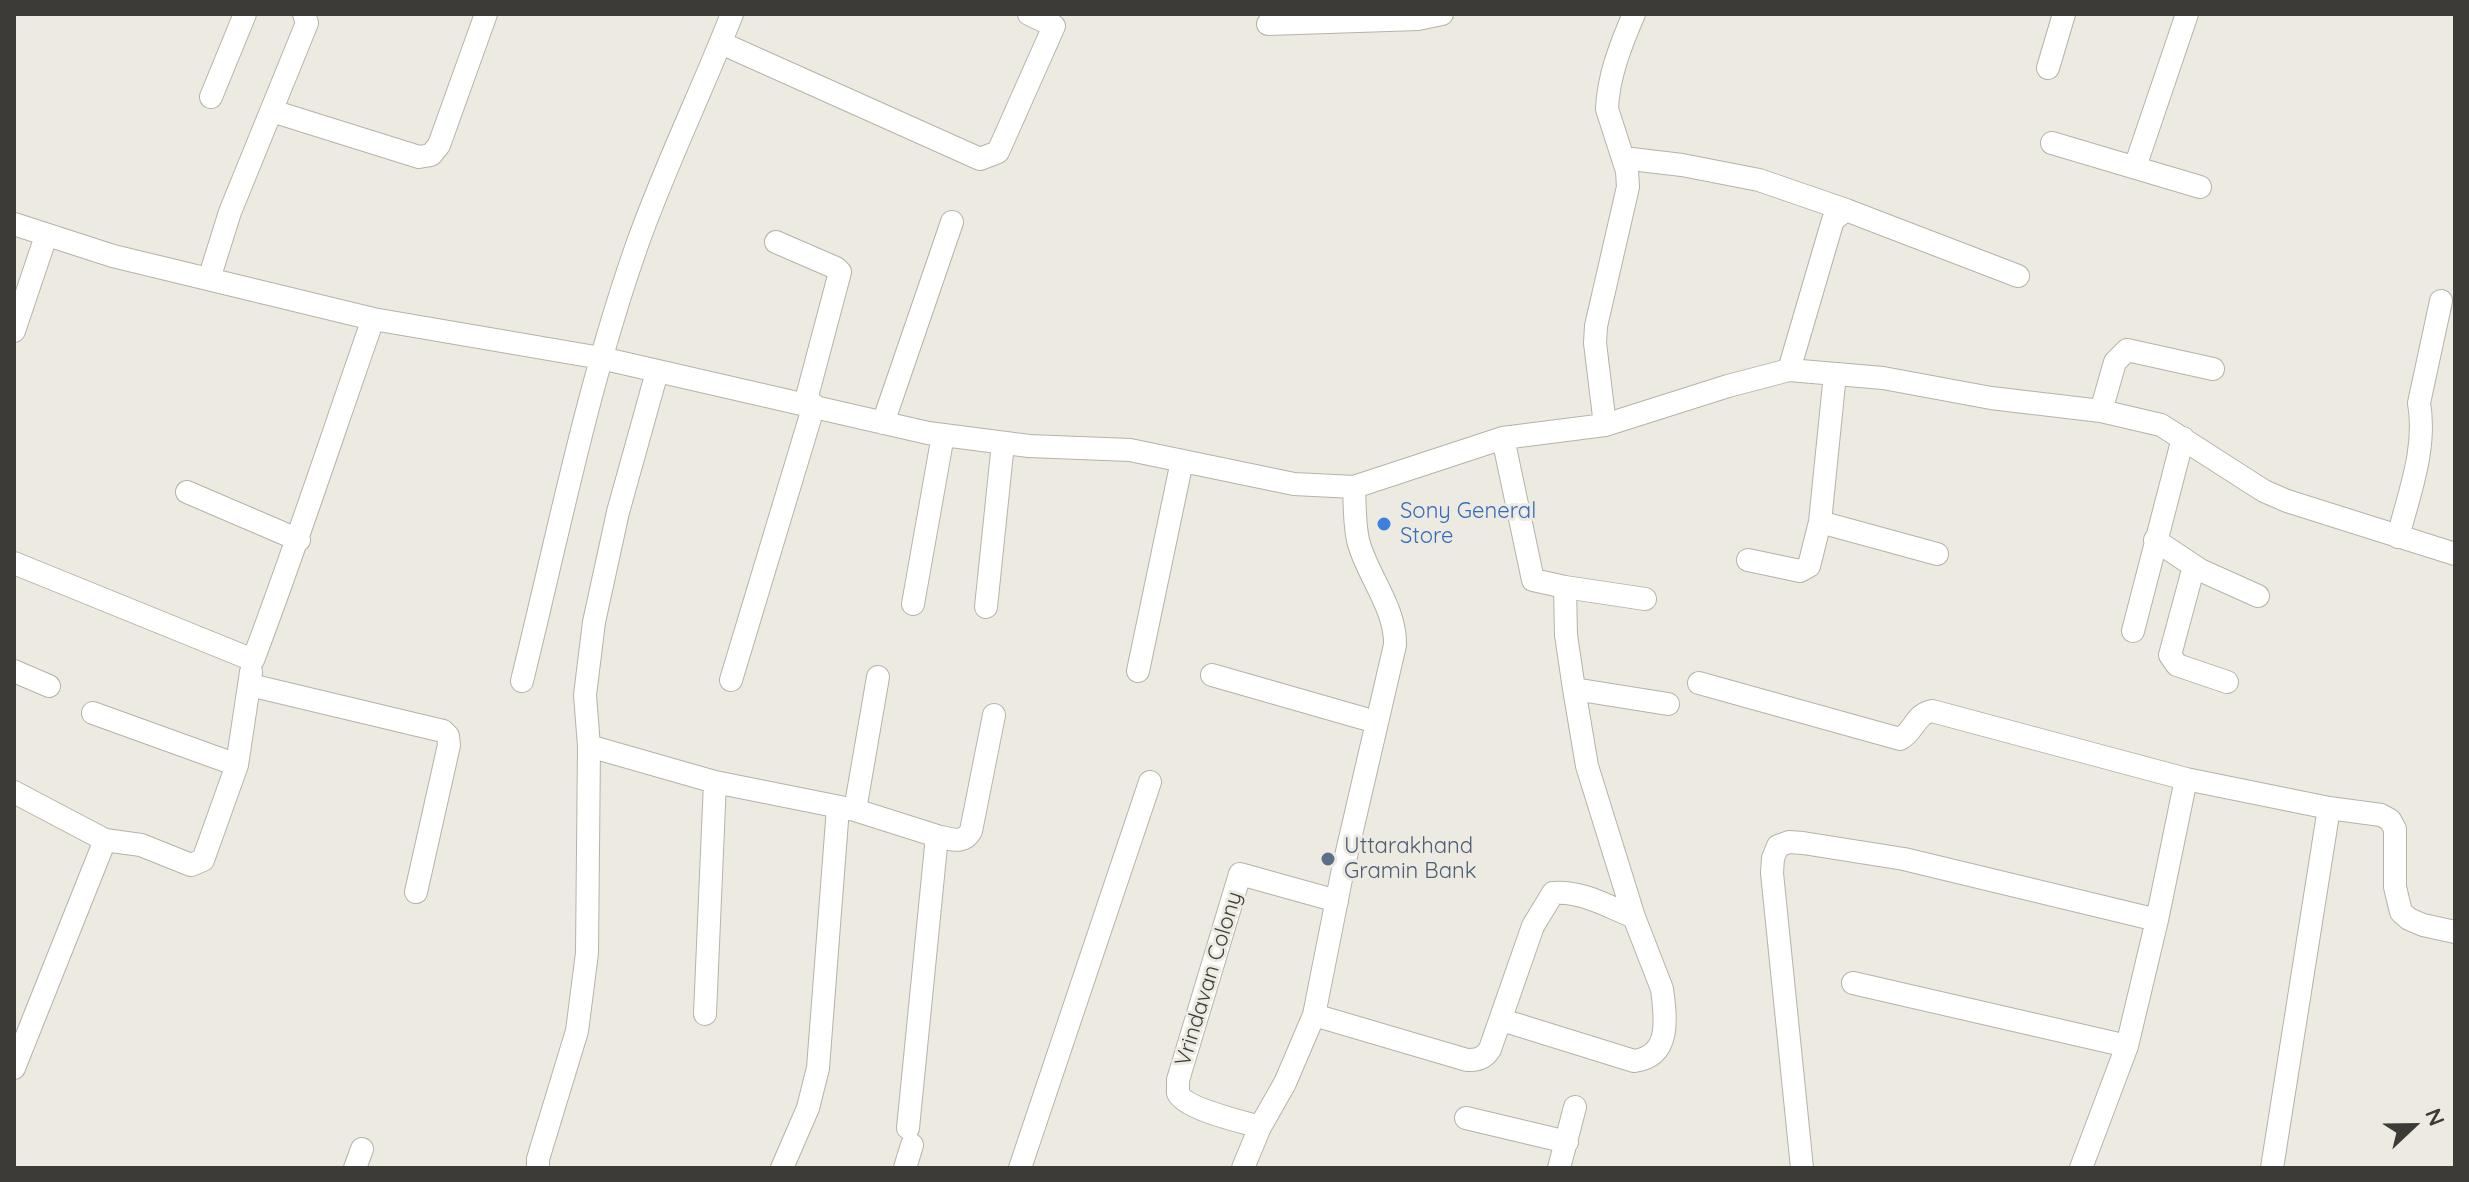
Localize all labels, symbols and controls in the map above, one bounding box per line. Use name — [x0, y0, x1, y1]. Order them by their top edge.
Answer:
place label: Sony General Store — [1400, 498, 1536, 550]
marker: Sony General Store — [1375, 515, 1393, 533]
place label: Uttarakhand Gramin Bank — [1344, 833, 1476, 884]
marker: Uttarakhand Gramin Bank — [1319, 850, 1337, 868]
street label: Vrindavan Colony — [1170, 889, 1248, 1069]
north arrow — [2373, 1086, 2453, 1166]
text: N — [2419, 1104, 2451, 1130]

